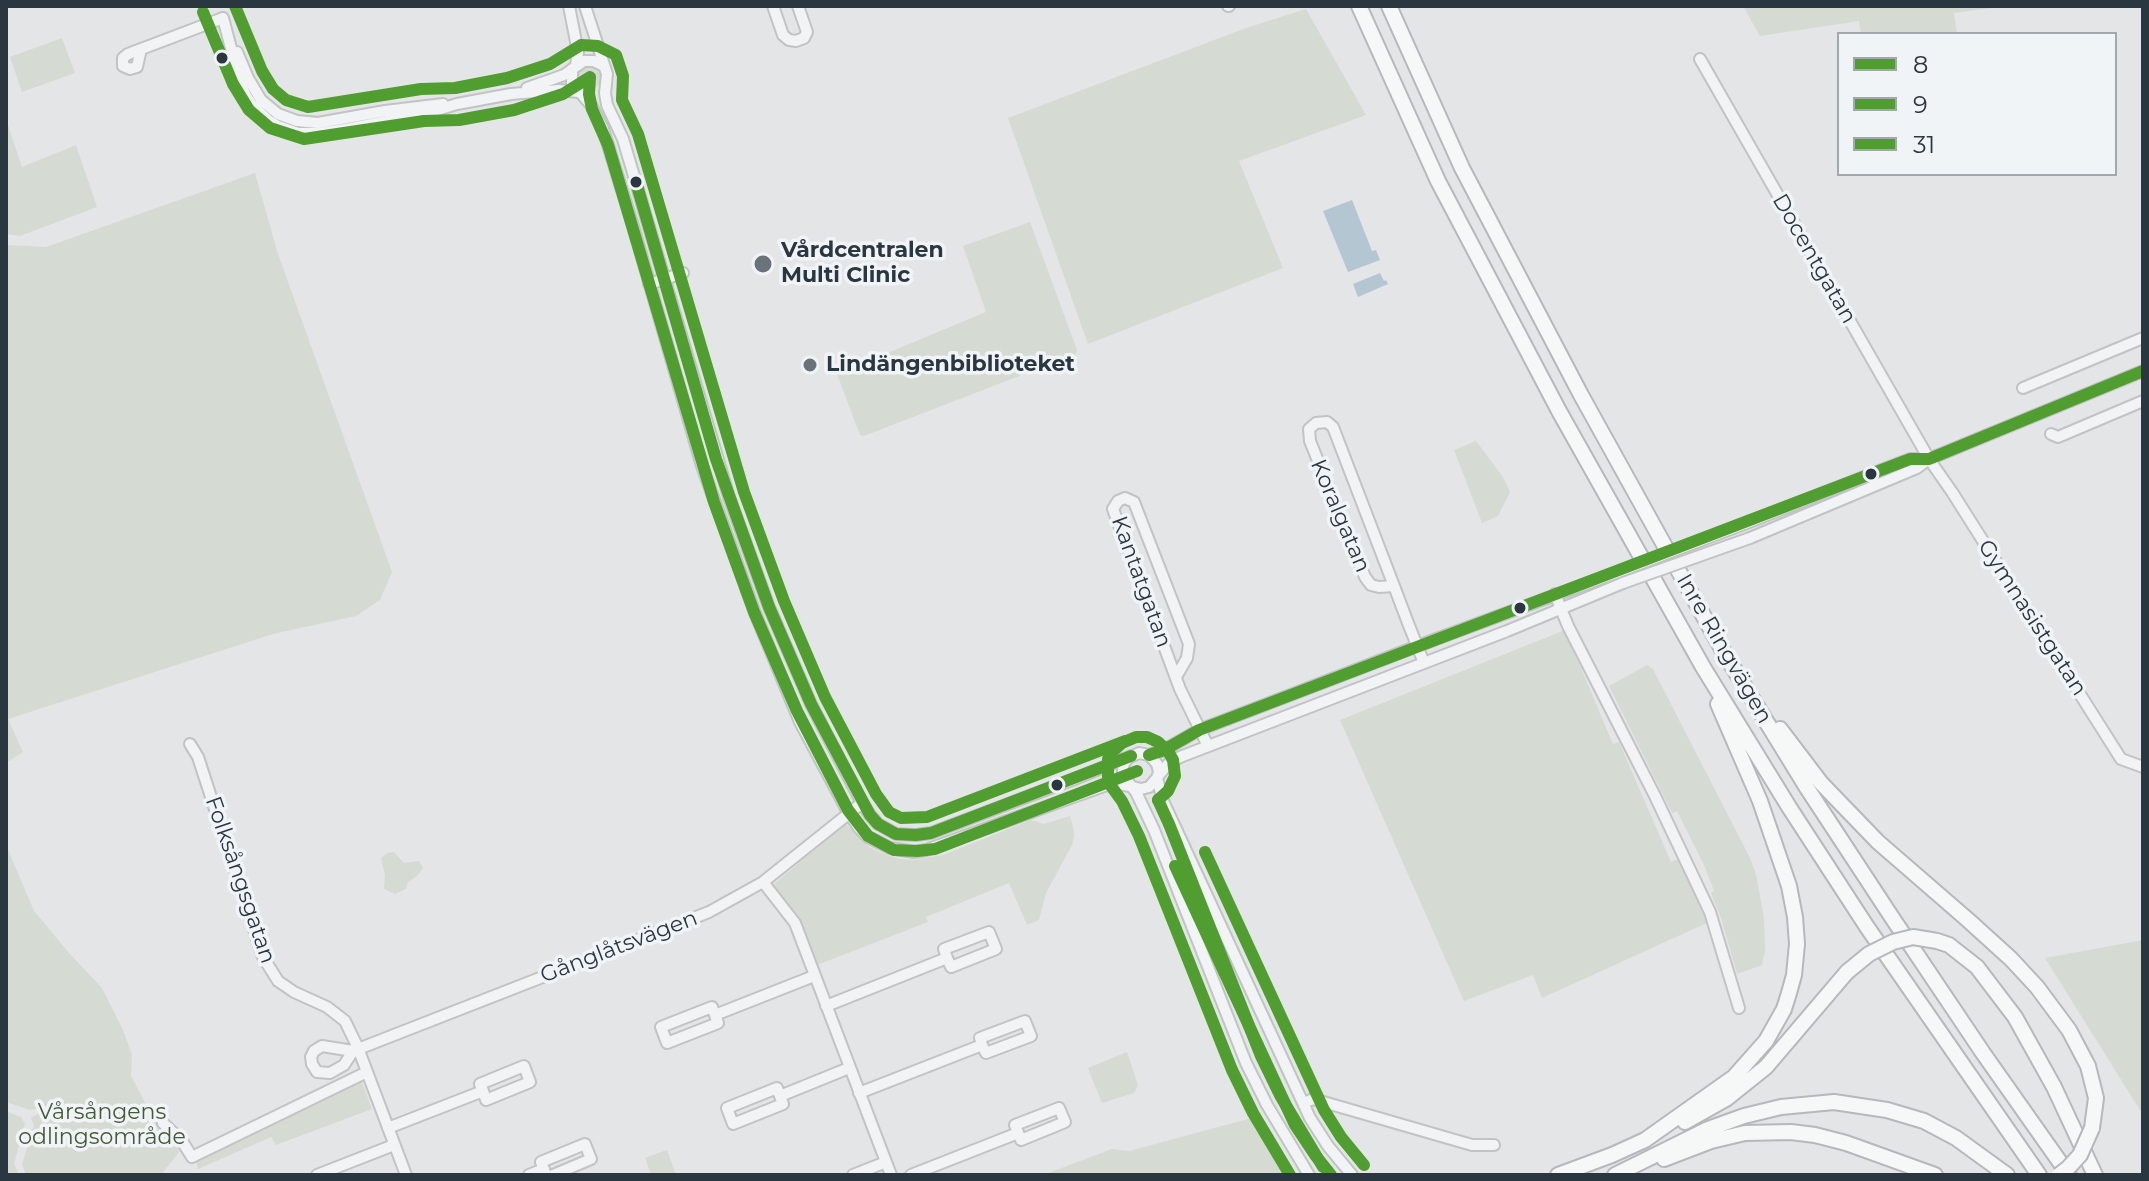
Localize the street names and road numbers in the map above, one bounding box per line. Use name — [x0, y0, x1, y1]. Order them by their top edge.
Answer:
street label: Docentgatan — [1766, 190, 1862, 328]
street label: Koralgatan — [1304, 456, 1376, 576]
street label: Kantatgatan — [1105, 513, 1177, 651]
street label: Gymnasistgatan — [1972, 535, 2092, 701]
street label: Inre Ringvägen — [1670, 569, 1778, 729]
street label: Folksångsgatan — [199, 793, 281, 967]
street label: Gånglåtsvägen — [537, 905, 701, 989]

